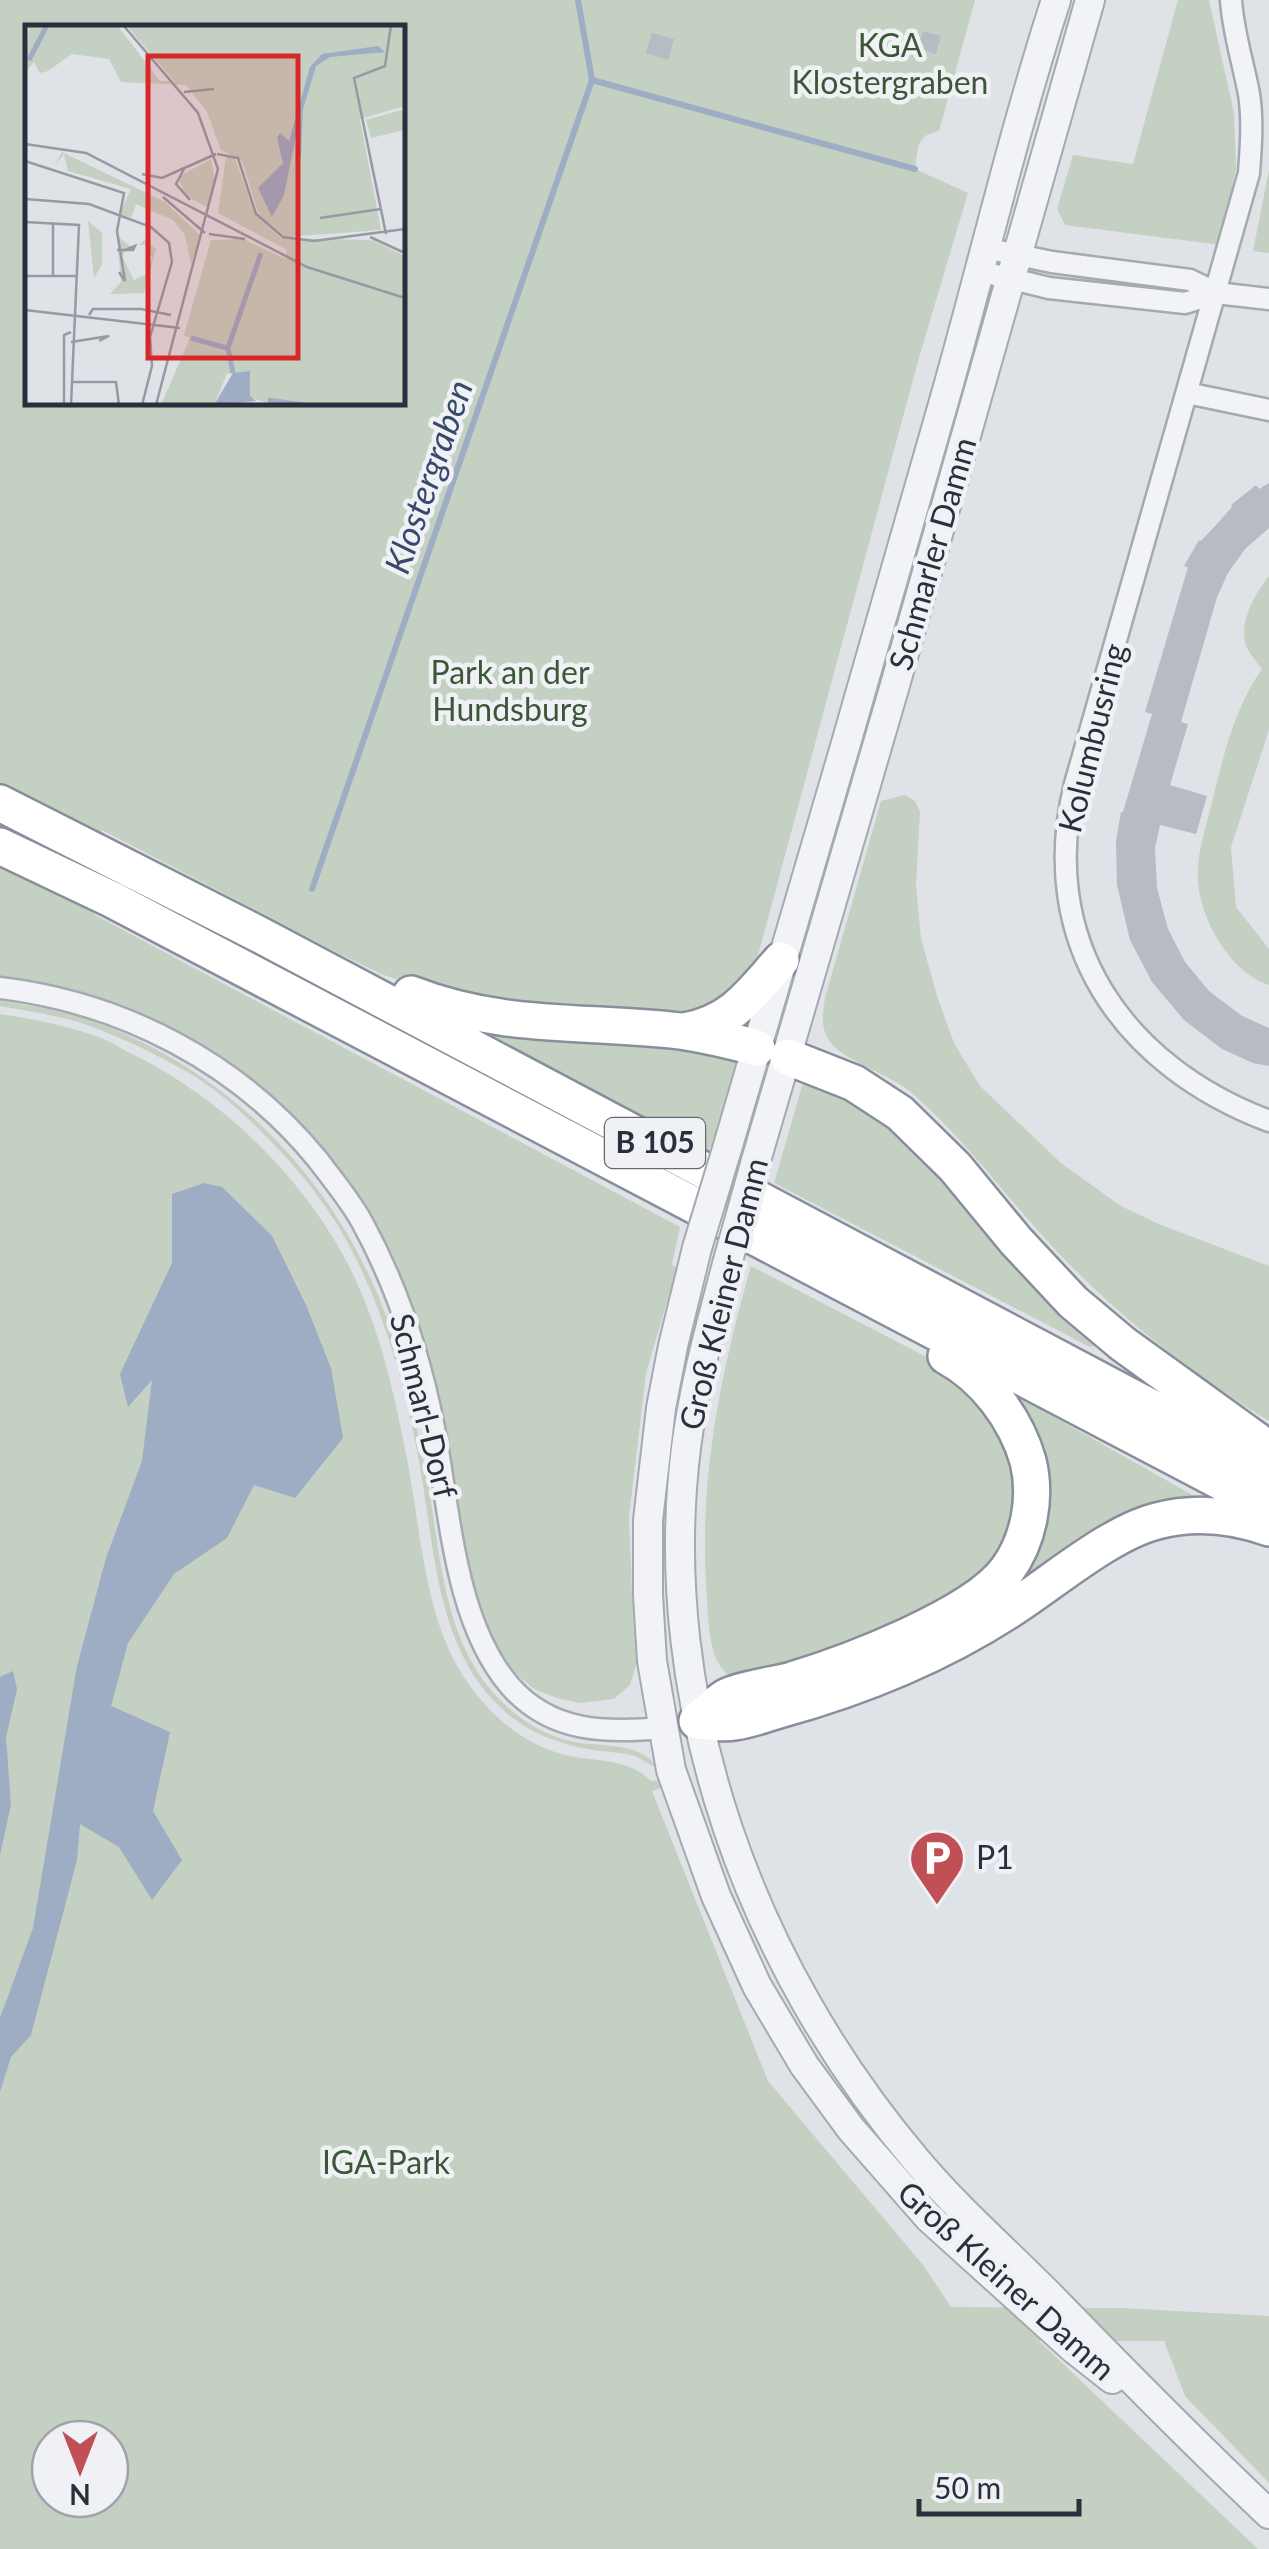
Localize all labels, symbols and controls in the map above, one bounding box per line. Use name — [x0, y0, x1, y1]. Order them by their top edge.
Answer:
inset map — [25, 25, 405, 405]
park label: KGA Klostergraben — [792, 25, 988, 101]
water label: Klostergraben — [374, 374, 480, 579]
street label: Schmarler Damm — [880, 433, 983, 674]
street label: Kolumbusring — [1049, 639, 1134, 836]
park label: Park an der Hundsburg — [430, 652, 590, 728]
road number: B 105 — [605, 1118, 705, 1168]
street label: Groß Kleiner Damm — [670, 1154, 775, 1434]
street label: Schmarl-Dorf — [383, 1309, 466, 1502]
parking icon: P1 — [907, 1828, 967, 1907]
place label: P1 — [976, 1837, 1014, 1876]
park label: IGA-Park — [322, 2142, 451, 2181]
street label: Groß Kleiner Damm — [890, 2172, 1124, 2388]
north arrow — [30, 2419, 130, 2519]
scale bar — [919, 2454, 1079, 2516]
text: 50 m — [934, 2469, 1001, 2505]
text: N — [69, 2478, 91, 2512]

